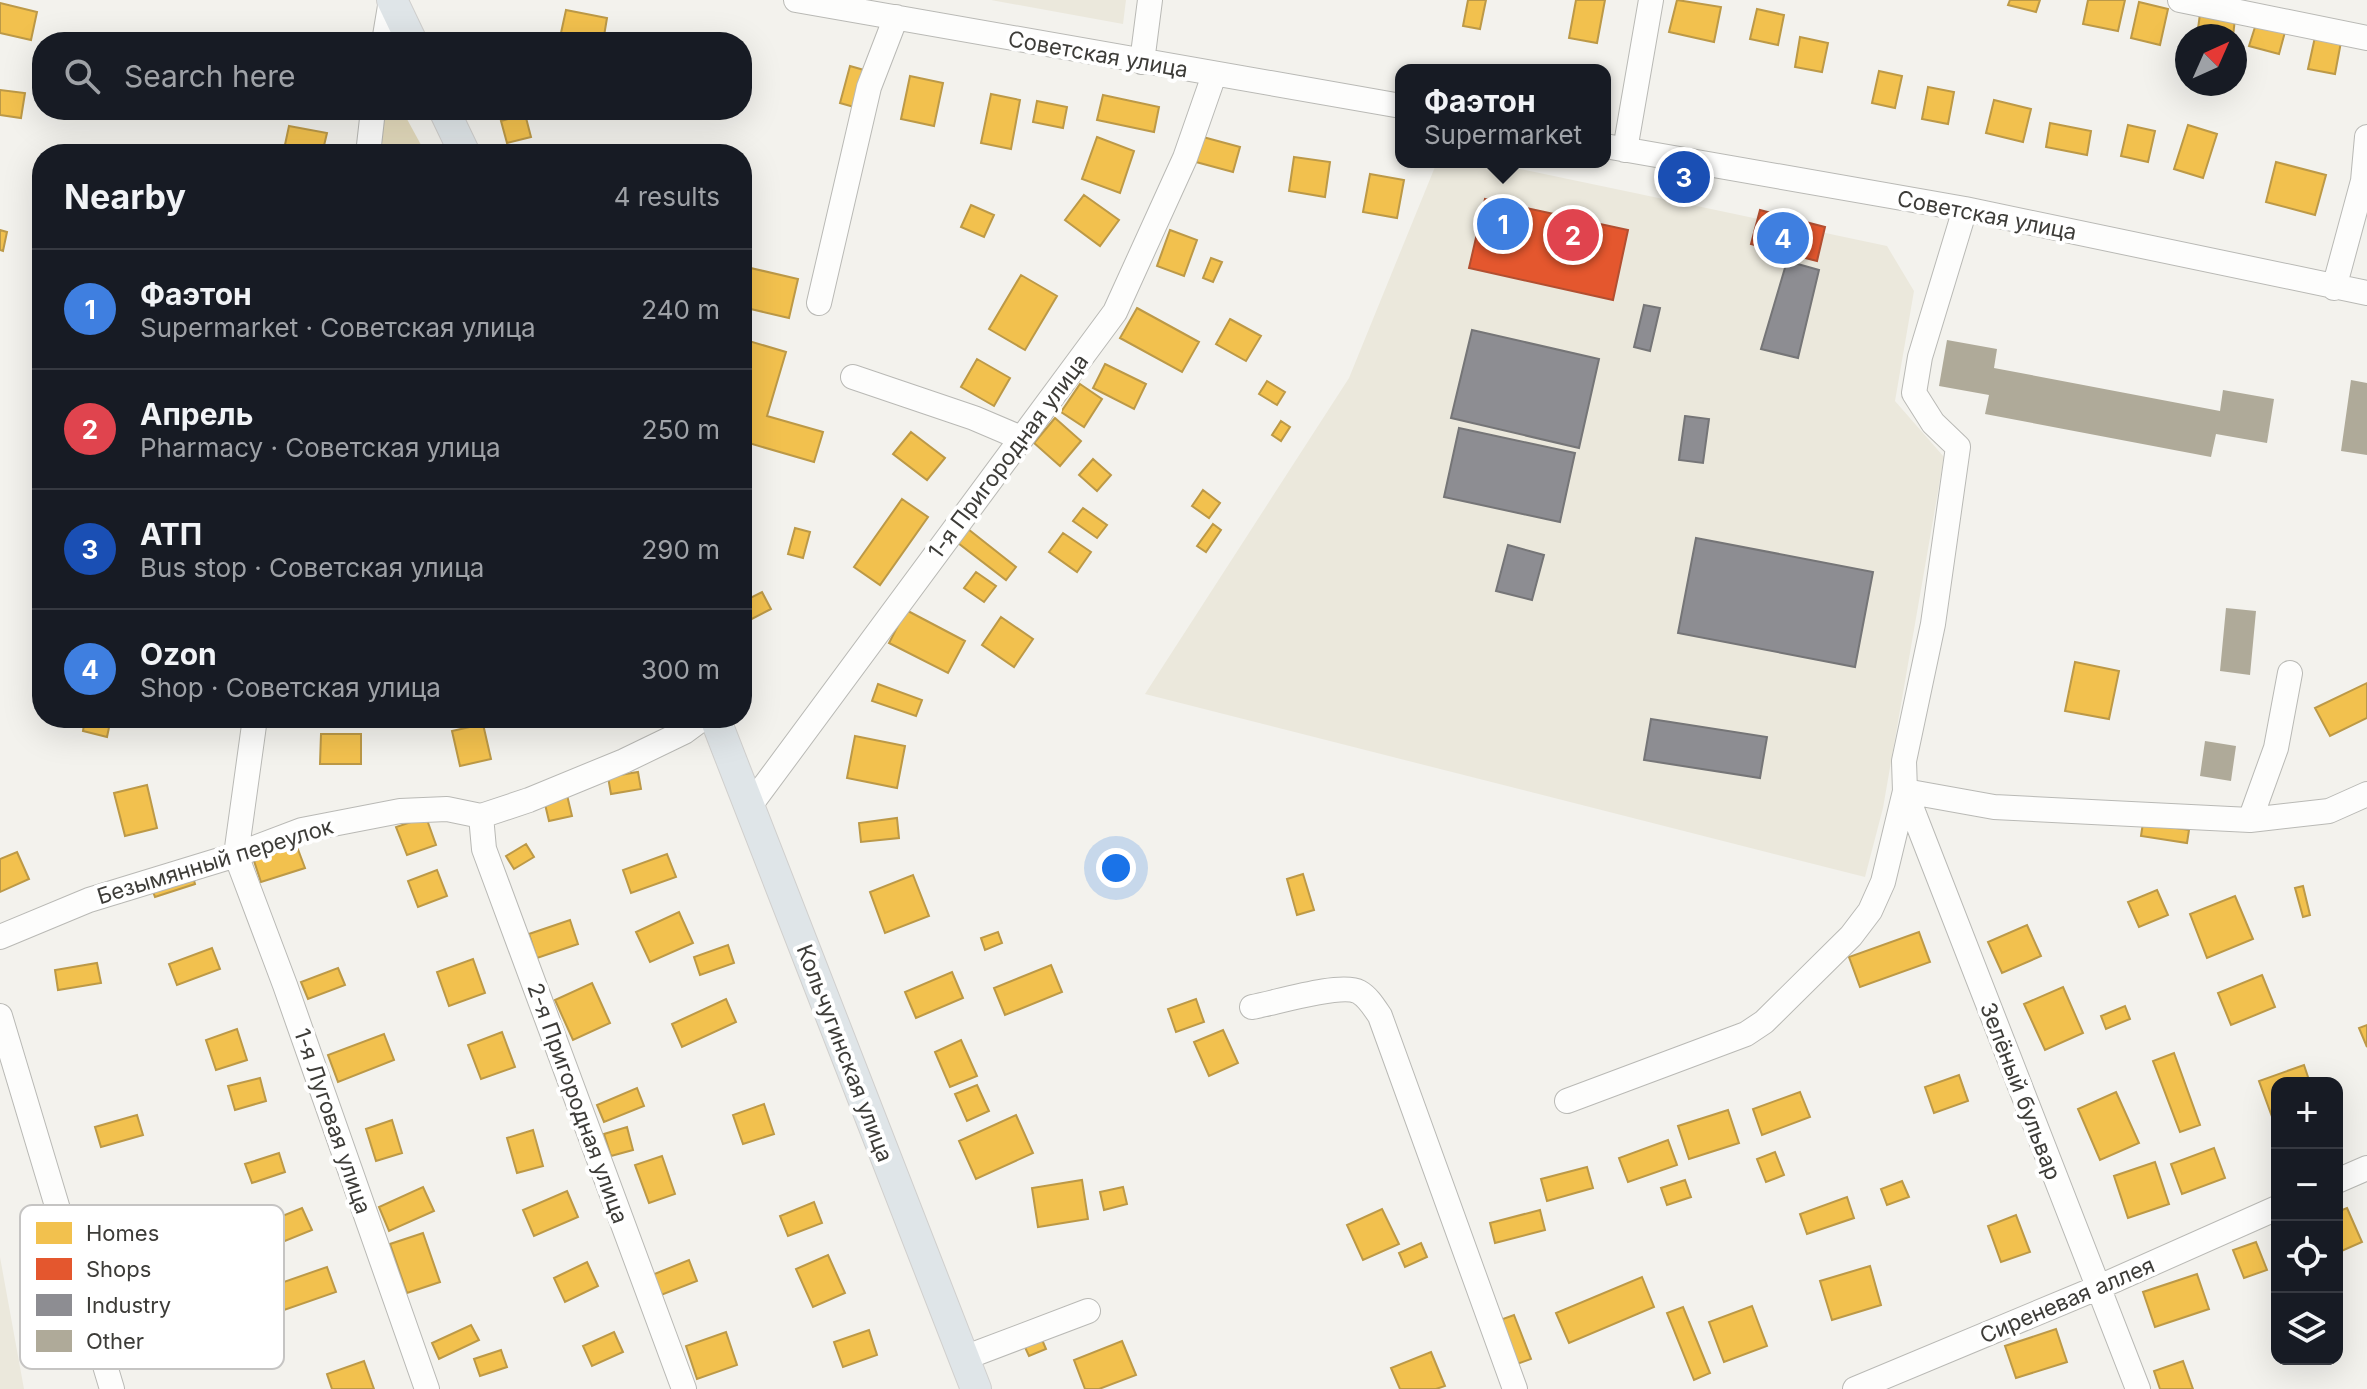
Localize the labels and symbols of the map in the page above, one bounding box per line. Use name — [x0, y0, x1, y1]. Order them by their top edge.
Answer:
north arrow — [2175, 24, 2247, 96]
street label: Советская улица — [1006, 25, 1190, 83]
pin: 3 — [1658, 147, 1710, 207]
street label: Советская улица — [1895, 185, 2079, 245]
pin: 1 — [1477, 194, 1529, 254]
pin: 2 — [1547, 205, 1599, 265]
pin: 4 — [1757, 208, 1809, 268]
street label: 1-я Пригородная улица — [923, 349, 1093, 563]
street label: Безымянный переулок — [94, 813, 336, 909]
your location — [1096, 848, 1136, 888]
street label: Кольчугинская улица — [792, 941, 898, 1165]
street label: 2-я Пригородная улица — [522, 979, 634, 1227]
street label: Зелёный бульвар — [1975, 999, 2067, 1183]
street label: 1-я Луговая улица — [289, 1025, 377, 1217]
legend — [20, 1205, 284, 1369]
text: Homes — [86, 1220, 159, 1246]
street label: Сиреневая аллея — [1976, 1251, 2158, 1349]
text: Shops — [86, 1256, 151, 1282]
text: Industry — [86, 1292, 171, 1318]
text: Other — [86, 1328, 144, 1354]

